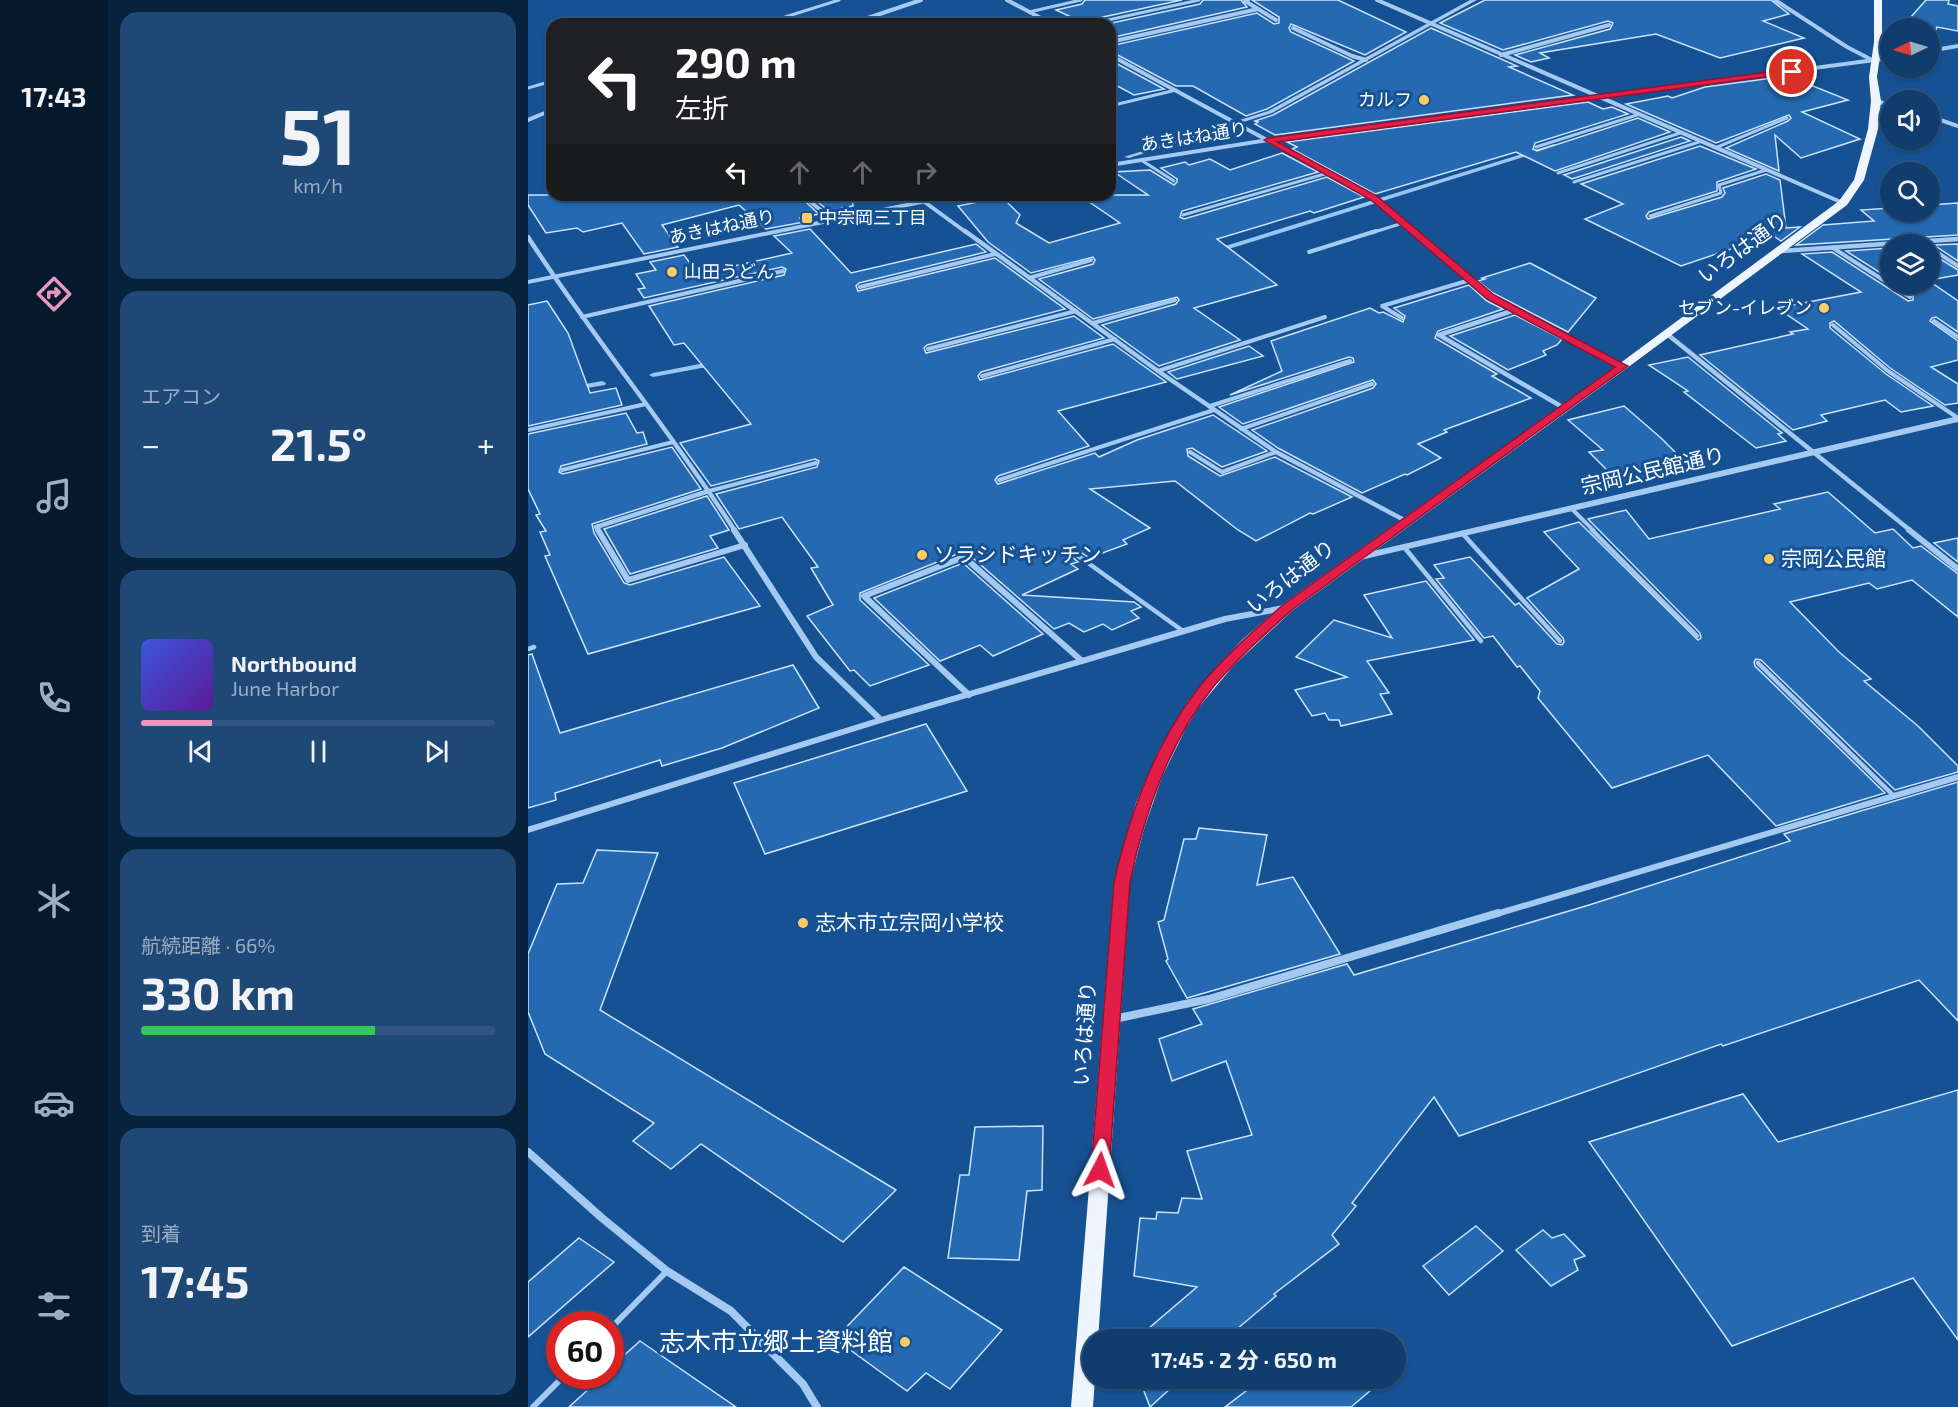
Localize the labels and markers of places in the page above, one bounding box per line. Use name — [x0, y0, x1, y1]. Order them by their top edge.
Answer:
pin — [1766, 46, 1817, 97]
place label: カルフ — [1358, 88, 1412, 110]
marker: カルフ — [1417, 93, 1431, 107]
place label: 中宗岡三丁目 — [819, 206, 927, 228]
marker: 中宗岡三丁目 — [800, 211, 814, 225]
place label: 山田うどん — [684, 260, 774, 282]
marker: 山田うどん — [665, 265, 679, 279]
place label: セブン-イレブン — [1678, 296, 1812, 318]
marker: セブン-イレブン — [1817, 301, 1831, 315]
place label: ソラシドキッチン — [934, 541, 1102, 566]
place label: 宗岡公民館 — [1781, 545, 1886, 570]
marker: ソラシドキッチン — [915, 548, 929, 562]
marker: 宗岡公民館 — [1762, 552, 1776, 566]
place label: 志木市立宗岡小学校 — [815, 909, 1004, 934]
marker: 志木市立宗岡小学校 — [796, 916, 810, 930]
place label: 志木市立郷土資料館 — [659, 1325, 893, 1356]
marker: 志木市立郷土資料館 — [898, 1335, 912, 1349]

